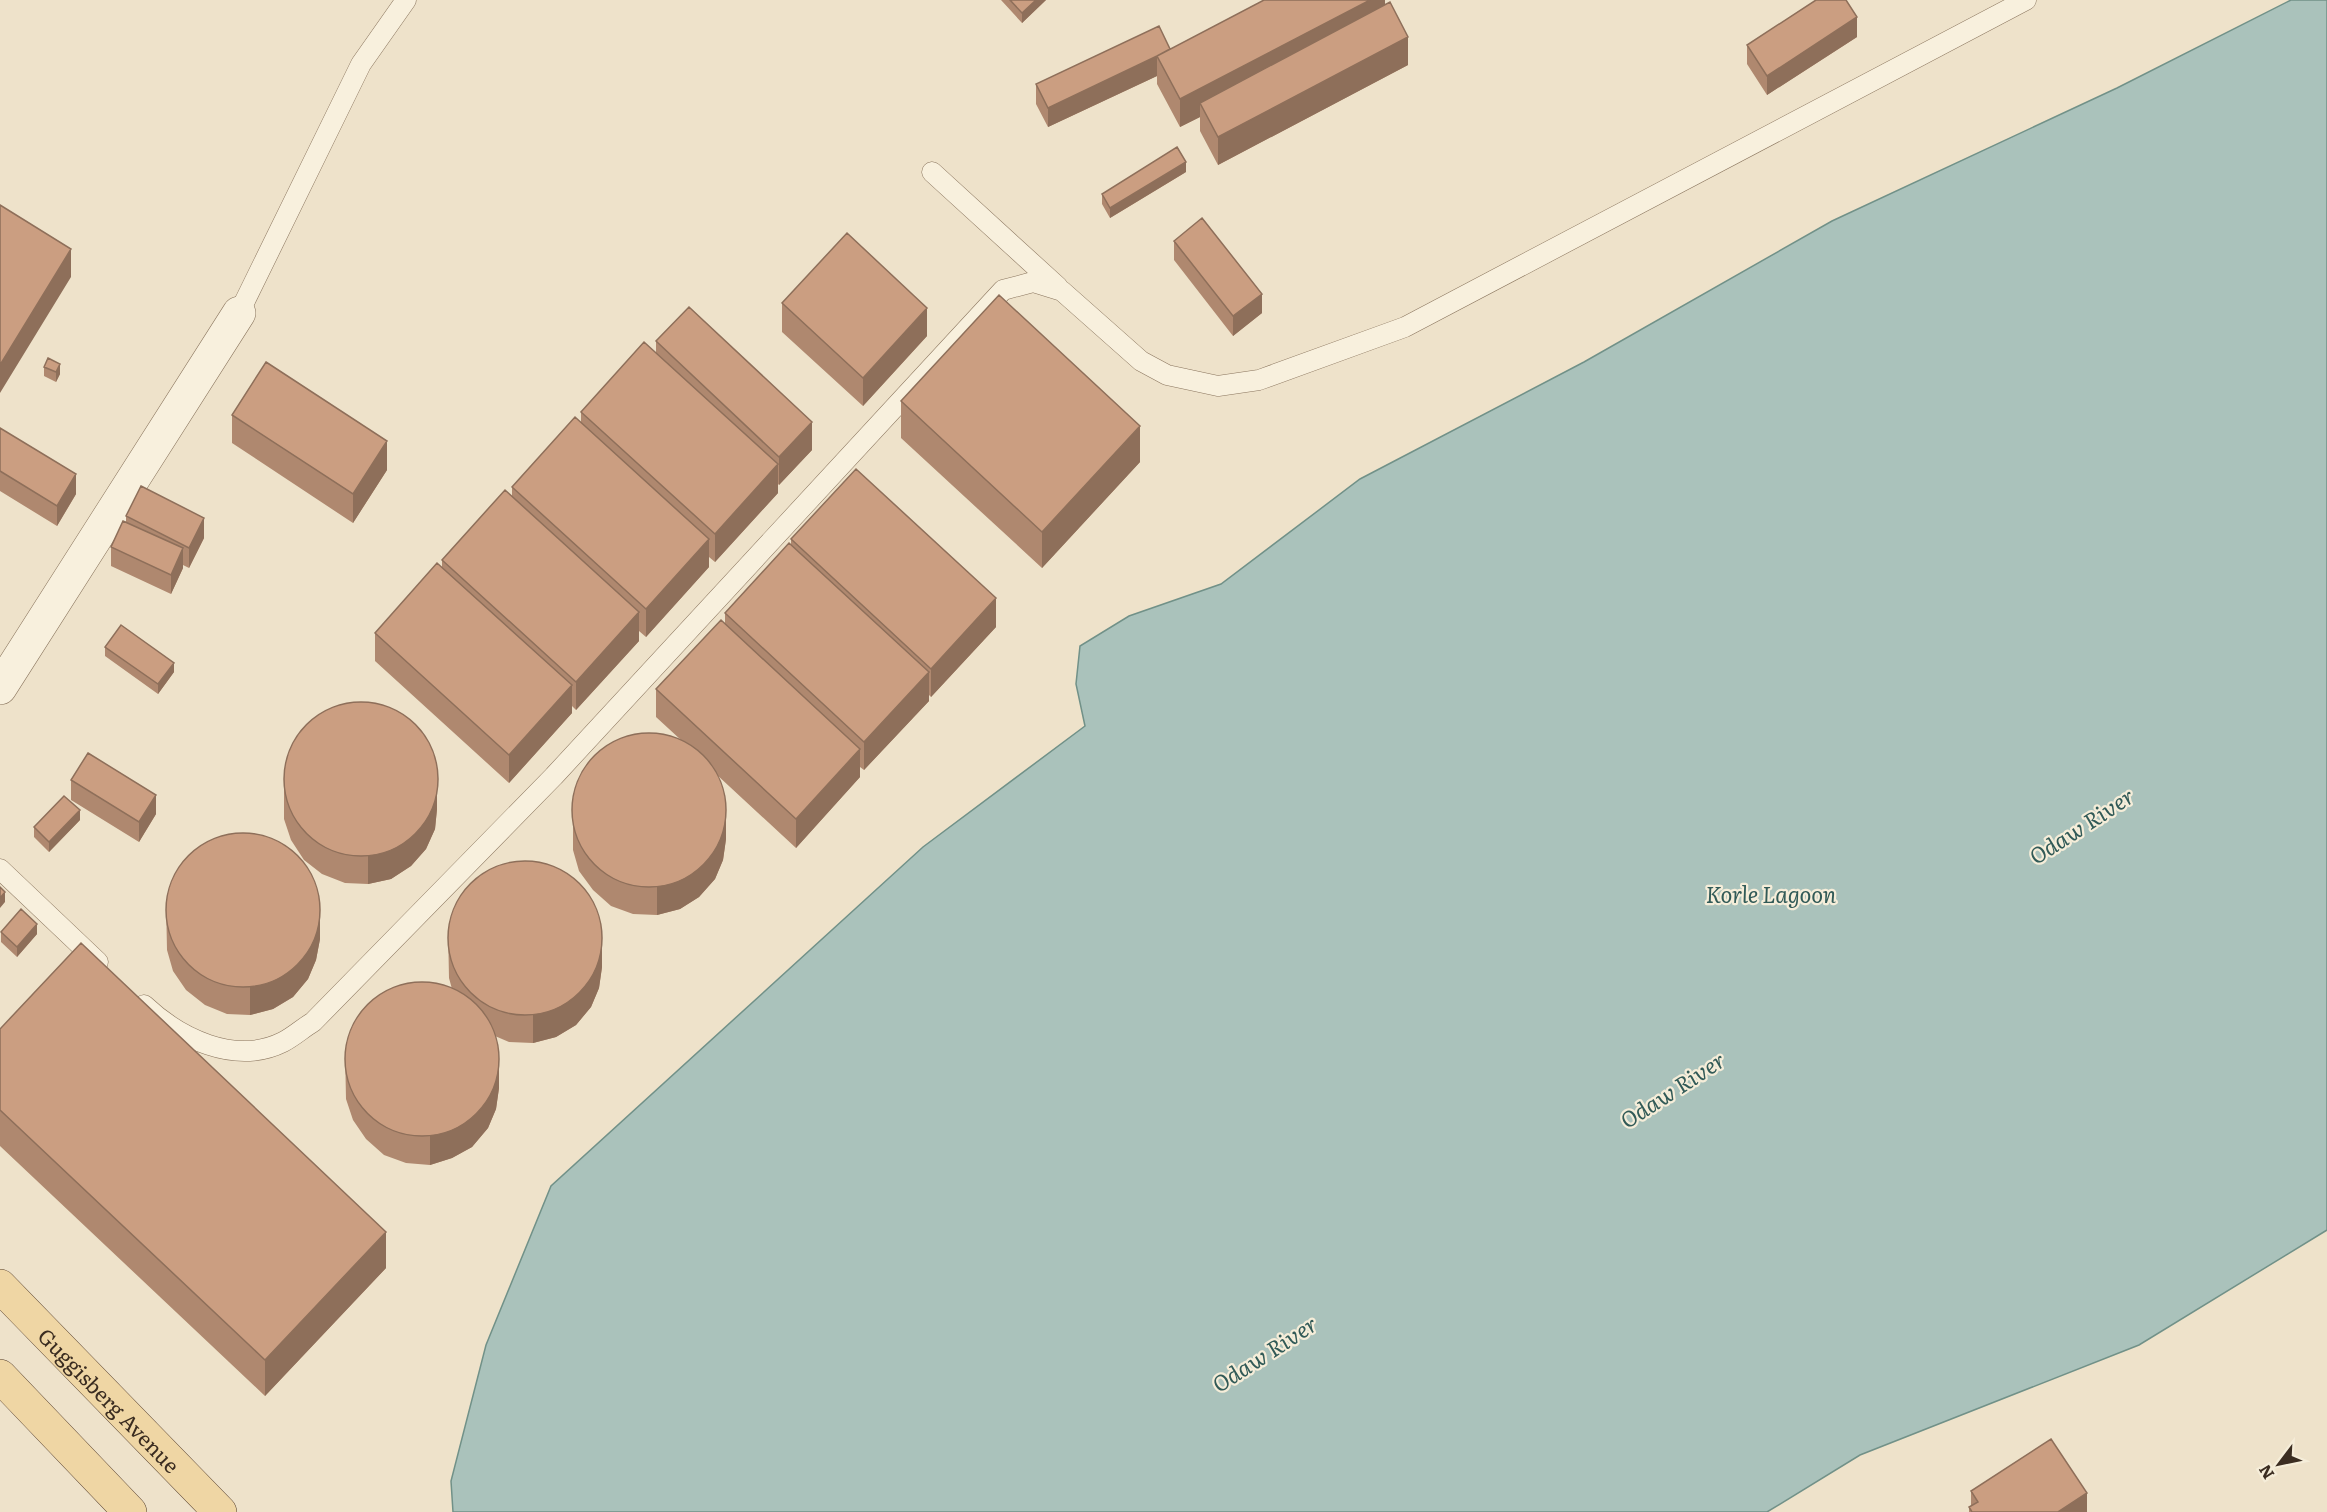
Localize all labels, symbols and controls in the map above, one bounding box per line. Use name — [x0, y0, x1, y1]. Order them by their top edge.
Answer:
water label: Odaw River — [2022, 779, 2140, 871]
water label: Korle Lagoon — [1706, 877, 1836, 910]
water label: Odaw River — [1613, 1043, 1731, 1135]
water label: Odaw River — [1205, 1307, 1323, 1399]
street label: Guggisberg Avenue — [32, 1320, 188, 1479]
north arrow — [2249, 1434, 2309, 1494]
text: N — [2252, 1460, 2279, 1485]

